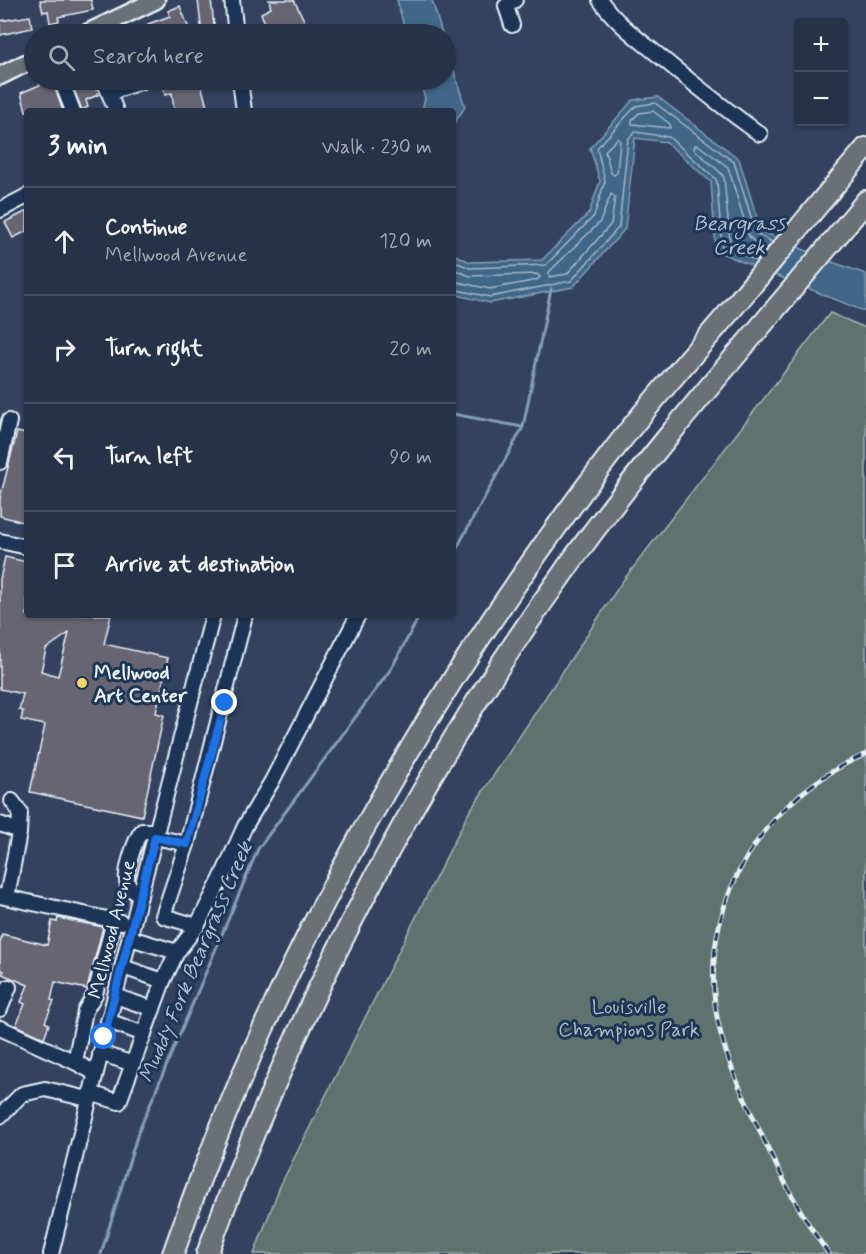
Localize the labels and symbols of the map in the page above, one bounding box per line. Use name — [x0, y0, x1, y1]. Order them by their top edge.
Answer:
water label: Beargrass Creek — [693, 210, 786, 262]
place label: Mellwood Art Center — [94, 660, 188, 710]
marker: Mellwood Art Center — [75, 676, 89, 690]
route end — [211, 689, 237, 715]
water label: Muddy Fork Beargrass Creek — [132, 836, 260, 1087]
street label: Mellwood Avenue — [82, 857, 143, 1002]
park label: Louisville Champions Park — [558, 994, 700, 1044]
route start — [90, 1023, 116, 1049]

